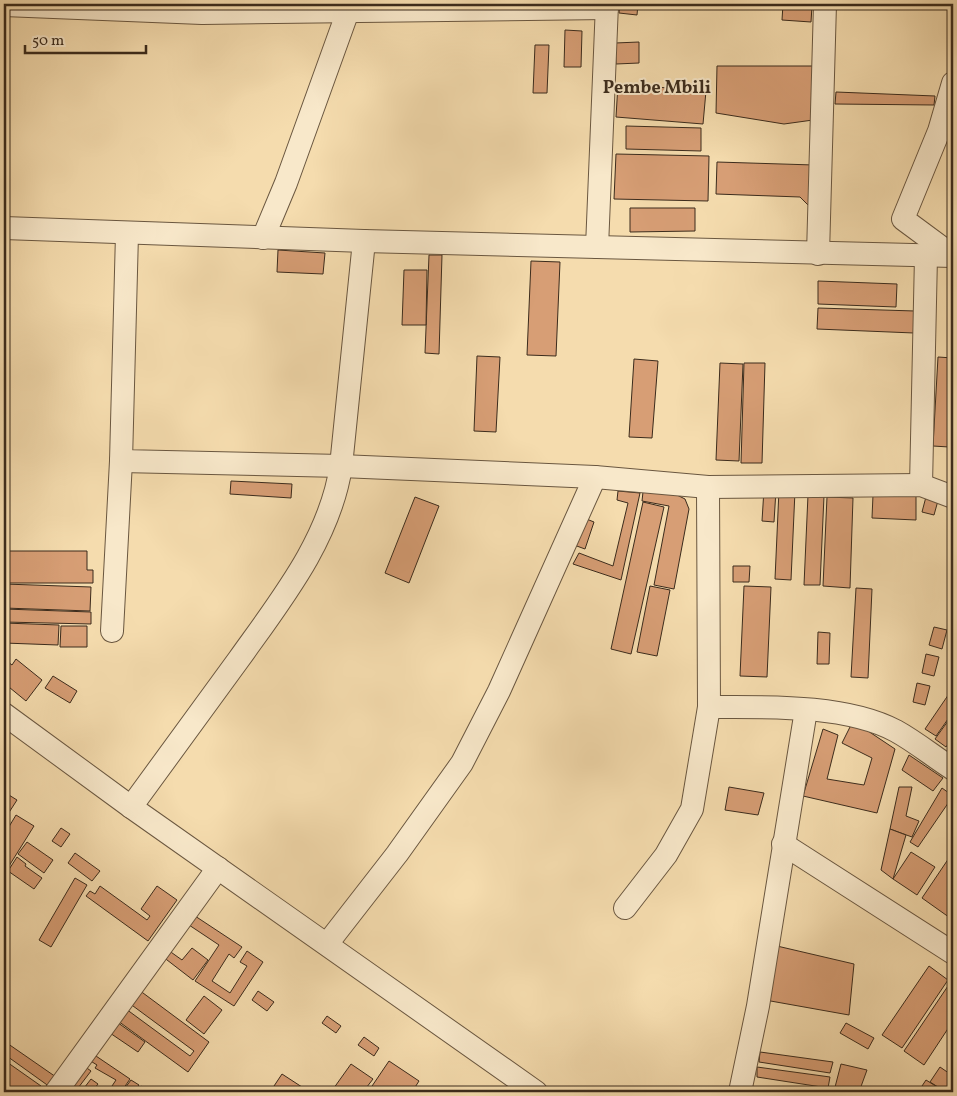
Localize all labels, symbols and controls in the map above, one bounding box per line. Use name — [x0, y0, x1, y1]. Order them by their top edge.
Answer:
scale bar — [25, 22, 146, 54]
text: 50 m — [32, 31, 64, 52]
district label: Pembe Mbili — [603, 76, 711, 101]

